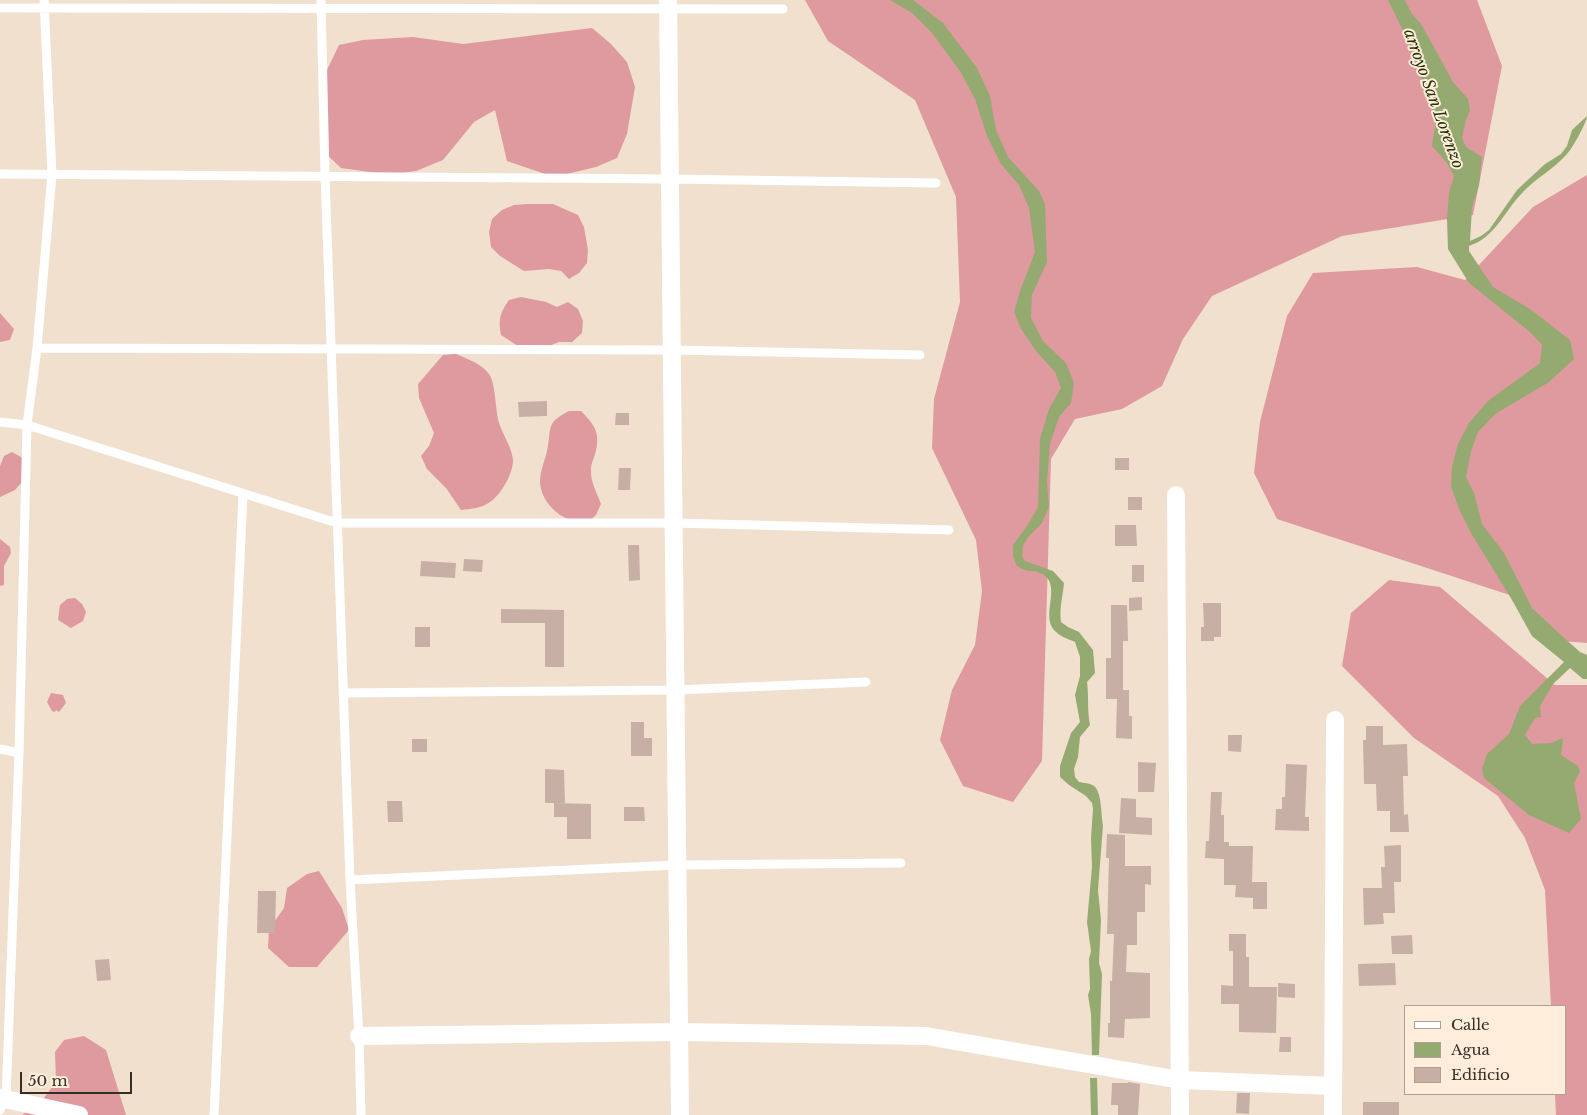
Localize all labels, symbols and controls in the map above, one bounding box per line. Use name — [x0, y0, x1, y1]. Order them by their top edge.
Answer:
water label: arroyo San Lorenzo — [1399, 27, 1467, 171]
legend — [1404, 1005, 1567, 1095]
text: Calle — [1451, 1015, 1490, 1034]
text: Agua — [1451, 1040, 1490, 1059]
scale bar — [22, 1062, 135, 1094]
text: Edificio — [1451, 1065, 1510, 1084]
text: 50 m — [28, 1071, 68, 1090]

